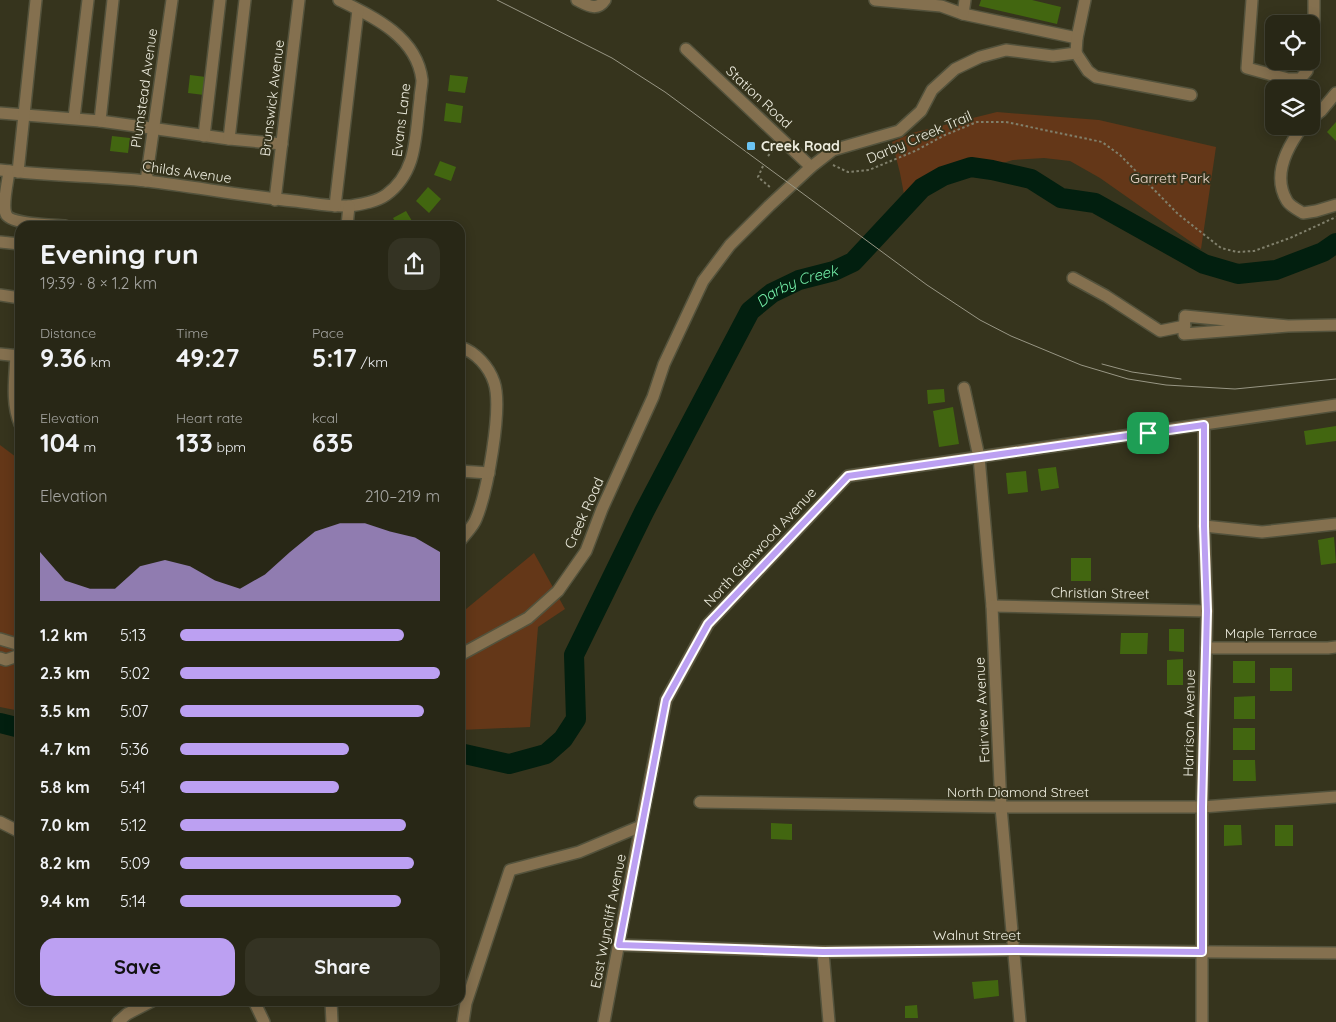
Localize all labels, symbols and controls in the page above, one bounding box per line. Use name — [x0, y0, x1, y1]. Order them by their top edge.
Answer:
map controls — [1265, 15, 1320, 135]
button: locate — [1265, 15, 1320, 70]
street label: Plumstead Avenue — [127, 27, 161, 149]
street label: Brunswick Avenue — [256, 39, 288, 157]
street label: Station Road — [722, 62, 796, 132]
button: layers — [1265, 80, 1320, 135]
street label: Evans Lane — [388, 82, 414, 158]
street label: Darby Creek Trail — [863, 107, 975, 167]
place label: Creek Road — [761, 137, 840, 155]
marker: Creek Road — [745, 140, 757, 152]
street label: Childs Avenue — [141, 157, 233, 187]
park label: Garrett Park — [1130, 169, 1210, 187]
text: Evening run — [40, 236, 199, 271]
button: share — [388, 238, 440, 290]
water label: Darby Creek — [752, 260, 842, 311]
text: 19:39 · 8 × 1.2 km — [40, 273, 157, 293]
text: Distance — [40, 324, 96, 342]
text: Time — [176, 324, 208, 342]
text: Pace — [312, 324, 344, 342]
text: 9.36 — [40, 342, 87, 373]
text: 49:27 — [176, 342, 239, 373]
text: 5:17 — [312, 342, 357, 373]
text: km — [87, 353, 111, 371]
text: /km — [357, 353, 388, 371]
text: Elevation — [40, 409, 99, 427]
text: Heart rate — [176, 409, 243, 427]
text: kcal — [312, 409, 338, 427]
pin — [1127, 412, 1169, 454]
icon: arrive — [1134, 419, 1162, 447]
text: 104 — [40, 427, 80, 458]
text: 133 — [176, 427, 213, 458]
text: 635 — [312, 427, 354, 458]
text: m — [80, 438, 96, 456]
text: bpm — [213, 438, 246, 456]
street label: Creek Road — [560, 475, 608, 551]
street label: North Glenwood Avenue — [700, 483, 820, 611]
text: Elevation — [40, 486, 107, 506]
text: 210–219 m — [365, 486, 440, 506]
street label: Christian Street — [1051, 583, 1150, 603]
street label: Maple Terrace — [1225, 624, 1317, 642]
text: 1.2 km — [40, 625, 88, 645]
text: 5:13 — [120, 625, 146, 645]
street label: Fairview Avenue — [970, 657, 994, 763]
text: 2.3 km — [40, 663, 90, 683]
text: 5:02 — [120, 663, 150, 683]
street label: Harrison Avenue — [1179, 669, 1199, 777]
text: 3.5 km — [40, 701, 90, 721]
text: 5:07 — [120, 701, 149, 721]
text: 4.7 km — [40, 739, 91, 759]
text: 5:36 — [120, 739, 149, 759]
text: 5.8 km — [40, 777, 90, 797]
text: 5:41 — [120, 777, 146, 797]
street label: North Diamond Street — [947, 783, 1089, 801]
text: 7.0 km — [40, 815, 90, 835]
text: 5:12 — [120, 815, 147, 835]
street label: East Wyncliff Avenue — [586, 852, 630, 990]
text: 8.2 km — [40, 853, 90, 873]
text: 5:09 — [120, 853, 150, 873]
text: 9.4 km — [40, 891, 90, 911]
text: 5:14 — [120, 891, 146, 911]
street label: Walnut Street — [933, 926, 1021, 944]
button: Save — [40, 938, 235, 996]
button: Share — [245, 938, 440, 996]

